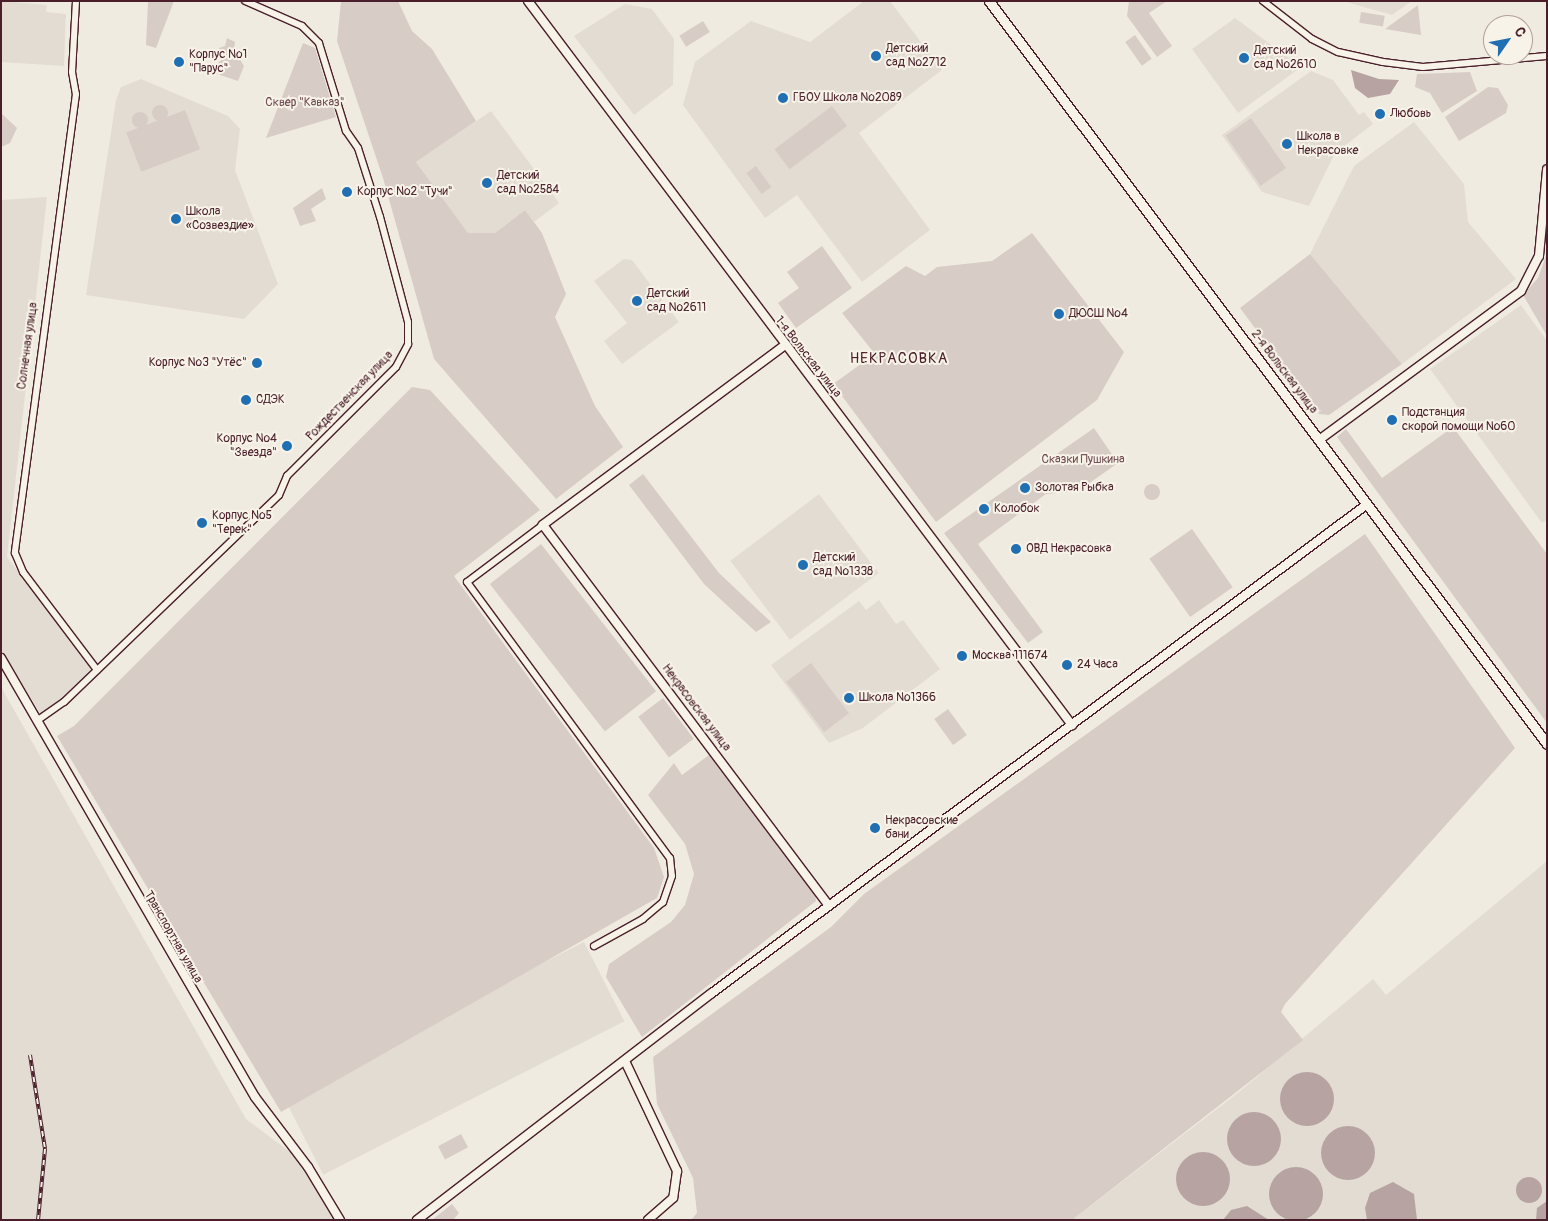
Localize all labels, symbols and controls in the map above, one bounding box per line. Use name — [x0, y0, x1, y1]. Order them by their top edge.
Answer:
north arrow — [1483, 15, 1533, 65]
text: С — [1511, 24, 1530, 40]
place label: Детский сад №2712 — [886, 42, 946, 70]
place label: Детский сад №2610 — [1254, 44, 1317, 72]
place label: Корпус №1 "Парус" — [189, 48, 247, 76]
marker: Детский сад №2712 — [870, 50, 882, 62]
marker: Детский сад №2610 — [1238, 52, 1250, 64]
marker: Корпус №1 "Парус" — [173, 56, 185, 68]
place label: ГБОУ Школа №2089 — [793, 91, 902, 105]
marker: ГБОУ Школа №2089 — [777, 92, 789, 104]
park label: Сквер "Кавказ" — [265, 96, 345, 110]
place label: Любовь — [1390, 107, 1431, 121]
marker: Любовь — [1374, 108, 1386, 120]
place label: Школа в Некрасовке — [1297, 130, 1358, 158]
marker: Школа в Некрасовке — [1281, 138, 1293, 150]
place label: Детский сад №2584 — [497, 169, 559, 197]
marker: Детский сад №2584 — [481, 177, 493, 189]
place label: Корпус №2 "Тучи" — [357, 185, 453, 199]
marker: Корпус №2 "Тучи" — [341, 186, 353, 198]
place label: Школа «Созвездие» — [186, 205, 254, 233]
marker: Школа «Созвездие» — [170, 213, 182, 225]
place label: Детский сад №2611 — [647, 287, 706, 315]
marker: Детский сад №2611 — [631, 295, 643, 307]
street label: Солнечная улица — [15, 302, 41, 390]
place label: ДЮСШ №4 — [1069, 307, 1128, 321]
marker: ДЮСШ №4 — [1053, 308, 1065, 320]
street label: 1-я Вольская улица — [772, 314, 844, 400]
street label: 2-я Вольская улица — [1248, 327, 1320, 417]
street label: Рождественская улица — [304, 348, 396, 444]
district label: НЕКРАСОВКА — [848, 350, 950, 368]
place label: Корпус №3 "Утёс" — [149, 356, 247, 370]
marker: Корпус №3 "Утёс" — [251, 357, 263, 369]
place label: СДЭК — [256, 393, 285, 407]
marker: СДЭК — [240, 394, 252, 406]
place label: Подстанция скорой помощи №60 — [1402, 406, 1515, 434]
marker: Подстанция скорой помощи №60 — [1386, 414, 1398, 426]
place label: Корпус №4 "Звезда" — [217, 432, 277, 460]
marker: Корпус №4 "Звезда" — [281, 440, 293, 452]
park label: Сказки Пушкина — [1041, 453, 1125, 467]
place label: Золотая Рыбка — [1035, 481, 1114, 495]
marker: Золотая Рыбка — [1019, 482, 1031, 494]
place label: Колобок — [994, 502, 1040, 516]
marker: Колобок — [978, 503, 990, 515]
place label: Корпус №5 "Терек" — [212, 509, 272, 537]
marker: Корпус №5 "Терек" — [196, 517, 208, 529]
place label: ОВД Некрасовка — [1026, 542, 1111, 556]
marker: ОВД Некрасовка — [1010, 543, 1022, 555]
place label: Детский сад №1338 — [813, 551, 873, 579]
marker: Детский сад №1338 — [797, 559, 809, 571]
place label: Москва 111674 — [972, 649, 1048, 663]
marker: Москва 111674 — [956, 650, 968, 662]
place label: 24 Часа — [1077, 658, 1118, 672]
marker: 24 Часа — [1061, 659, 1073, 671]
street label: Некрасовская улица — [659, 662, 733, 754]
place label: Школа №1366 — [859, 691, 936, 705]
marker: Школа №1366 — [843, 692, 855, 704]
place label: Некрасовские бани — [885, 814, 958, 842]
marker: Некрасовские бани — [869, 822, 881, 834]
street label: Транспортная улица — [141, 888, 205, 986]

